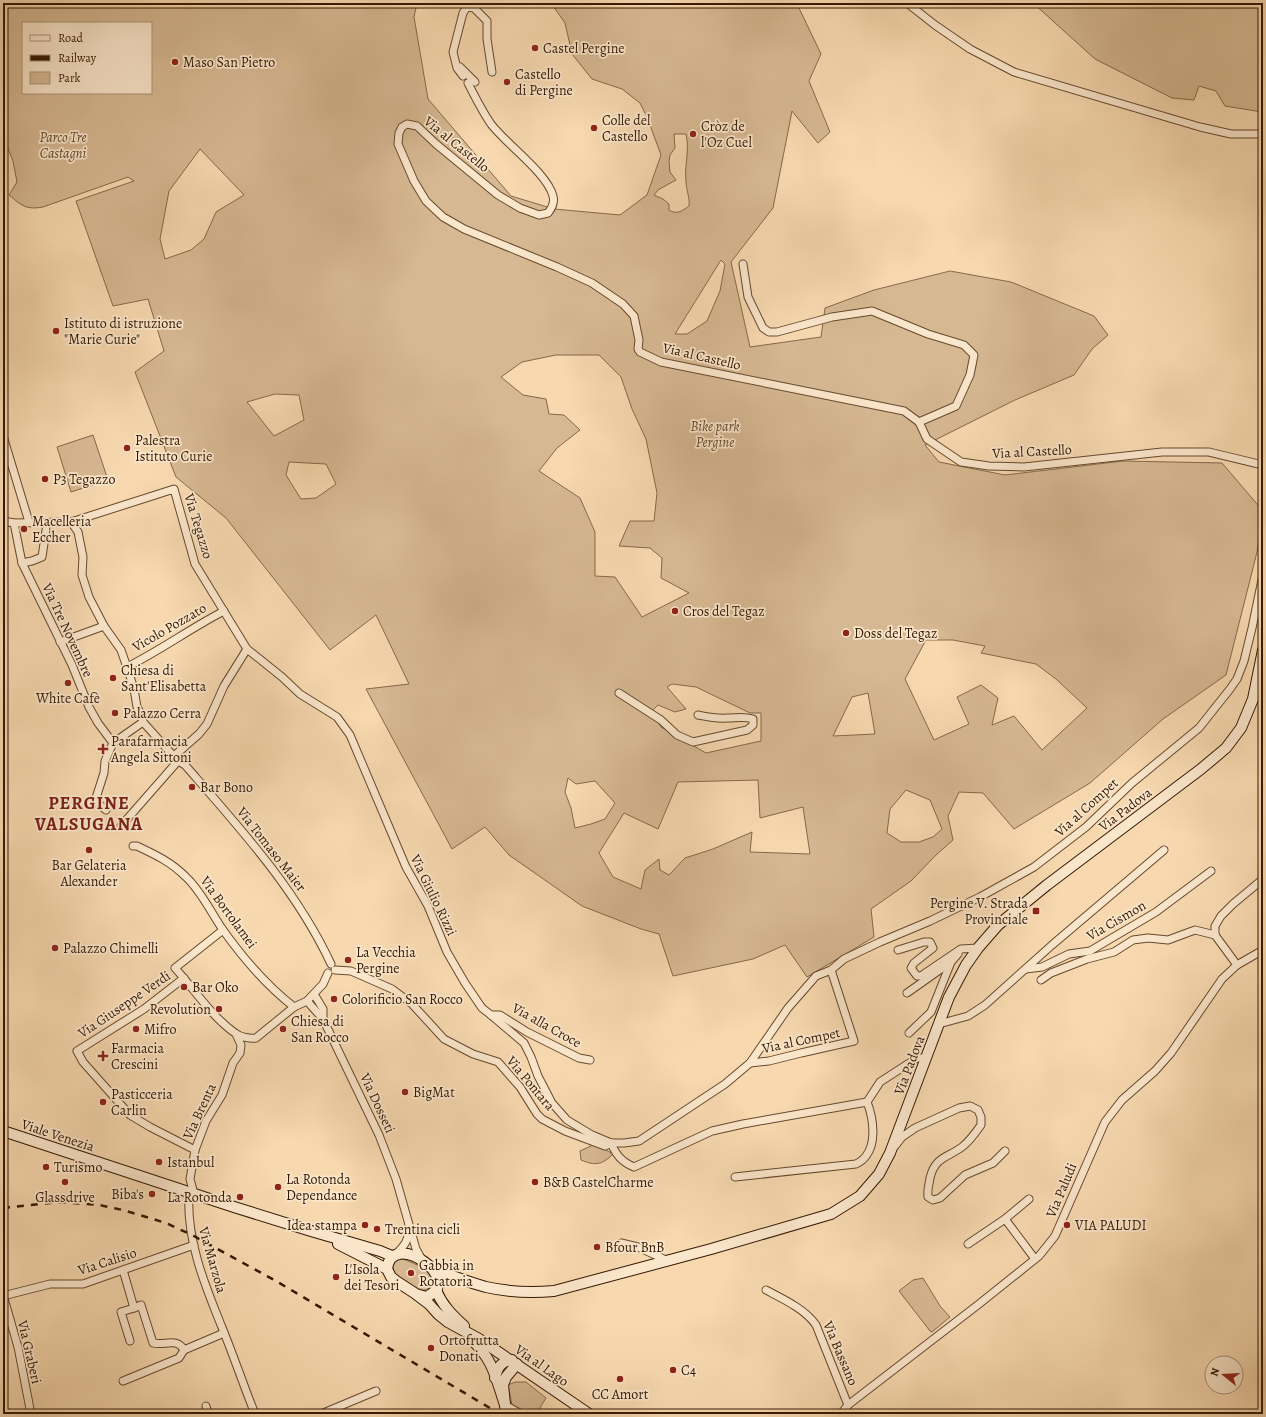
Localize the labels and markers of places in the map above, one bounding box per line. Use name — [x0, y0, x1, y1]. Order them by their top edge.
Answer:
place label: Castel Pergine — [543, 39, 625, 58]
marker: Castel Pergine — [530, 43, 540, 53]
place label: Maso San Pietro — [183, 53, 275, 72]
marker: Maso San Pietro — [170, 57, 180, 67]
place label: Castello di Pergine — [515, 65, 573, 100]
marker: Castello di Pergine — [502, 77, 512, 87]
place label: Colle del Castello — [602, 111, 651, 146]
place label: Cròz de l'Oz Cuel — [701, 117, 752, 152]
marker: Colle del Castello — [589, 123, 599, 133]
marker: Cròz de l'Oz Cuel — [688, 129, 698, 139]
place label: Istituto di istruzione "Marie Curie" — [64, 314, 182, 349]
marker: Istituto di istruzione "Marie Curie" — [51, 326, 61, 336]
place label: Palestra Istituto Curie — [135, 431, 212, 466]
marker: Palestra Istituto Curie — [122, 443, 132, 453]
place label: P3 Tegazzo — [53, 470, 115, 489]
marker: P3 Tegazzo — [40, 474, 50, 484]
place label: Macelleria Eccher — [32, 512, 92, 547]
marker: Macelleria Eccher — [19, 524, 29, 534]
place label: Cros del Tegaz — [683, 602, 765, 621]
marker: Cros del Tegaz — [670, 606, 680, 616]
place label: Doss del Tegaz — [854, 624, 938, 643]
marker: Doss del Tegaz — [841, 628, 851, 638]
place label: Chiesa di Sant'Elisabetta — [121, 661, 207, 696]
marker: Chiesa di Sant'Elisabetta — [108, 673, 118, 683]
marker: White Cafè — [63, 678, 73, 688]
place label: White Cafè — [35, 689, 100, 708]
place label: Palazzo Cerra — [123, 704, 202, 723]
marker: Palazzo Cerra — [110, 708, 120, 718]
place label: Parafarmacia Angela Sittoni — [110, 732, 192, 767]
marker: Parafarmacia Angela Sittoni — [98, 744, 108, 754]
place label: Bar Bono — [200, 778, 253, 797]
marker: Bar Bono — [187, 782, 197, 792]
marker: Bar Gelateria Alexander — [84, 845, 94, 855]
place label: Bar Gelateria Alexander — [51, 856, 127, 891]
place label: Pergine V. Strada Provinciale — [930, 894, 1028, 929]
marker: Pergine V. Strada Provinciale — [1031, 906, 1041, 916]
place label: Palazzo Chimelli — [63, 939, 158, 958]
marker: Palazzo Chimelli — [50, 943, 60, 953]
place label: La Vecchia Pergine — [356, 943, 416, 978]
marker: La Vecchia Pergine — [343, 955, 353, 965]
place label: Bar Oko — [192, 978, 238, 997]
marker: Bar Oko — [179, 982, 189, 992]
place label: Colorificio San Rocco — [342, 990, 463, 1009]
marker: Colorificio San Rocco — [329, 994, 339, 1004]
place label: Revolution — [149, 1000, 211, 1019]
marker: Revolution — [214, 1004, 224, 1014]
place label: Chiesa di San Rocco — [291, 1012, 349, 1047]
place label: Mifro — [144, 1020, 177, 1039]
marker: Mifro — [131, 1024, 141, 1034]
marker: Chiesa di San Rocco — [278, 1024, 288, 1034]
place label: Farmacia Crescini — [111, 1039, 165, 1074]
marker: Farmacia Crescini — [98, 1051, 108, 1061]
place label: BigMat — [413, 1083, 455, 1102]
place label: Pasticceria Carlin — [111, 1085, 173, 1120]
marker: BigMat — [400, 1087, 410, 1097]
marker: Pasticceria Carlin — [98, 1097, 108, 1107]
place label: Istanbul — [167, 1153, 215, 1172]
marker: Istanbul — [154, 1157, 164, 1167]
place label: Turismo — [54, 1158, 102, 1177]
marker: Turismo — [41, 1162, 51, 1172]
place label: La Rotonda Dependance — [286, 1170, 357, 1205]
place label: B&B CastelCharme — [543, 1173, 654, 1192]
marker: Glassdrive — [60, 1177, 70, 1187]
marker: B&B CastelCharme — [530, 1177, 540, 1187]
marker: La Rotonda Dependance — [273, 1182, 283, 1192]
place label: Biba's — [111, 1185, 144, 1204]
place label: Glassdrive — [35, 1188, 95, 1207]
place label: La Rotonda — [167, 1188, 232, 1207]
marker: Biba's — [147, 1189, 157, 1199]
marker: La Rotonda — [235, 1192, 245, 1202]
place label: Idea stampa — [287, 1216, 357, 1235]
place label: VIA PALUDI — [1074, 1216, 1146, 1235]
marker: Idea stampa — [360, 1220, 370, 1230]
place label: Trentina cicli — [385, 1220, 460, 1239]
marker: VIA PALUDI — [1062, 1220, 1072, 1230]
marker: Trentina cicli — [372, 1224, 382, 1234]
place label: Bfour BnB — [605, 1238, 664, 1257]
marker: Bfour BnB — [592, 1242, 602, 1252]
place label: Gabbia in Rotatoria — [419, 1256, 474, 1291]
place label: L'Isola dei Tesori — [344, 1260, 400, 1295]
marker: Gabbia in Rotatoria — [406, 1268, 416, 1278]
marker: L'Isola dei Tesori — [331, 1272, 341, 1282]
place label: Ortofrutta Donati — [439, 1331, 499, 1366]
marker: Ortofrutta Donati — [426, 1343, 436, 1353]
place label: C4 — [681, 1361, 696, 1380]
marker: C4 — [668, 1365, 678, 1375]
marker: CC Amort — [615, 1374, 625, 1384]
place label: CC Amort — [592, 1385, 649, 1404]

